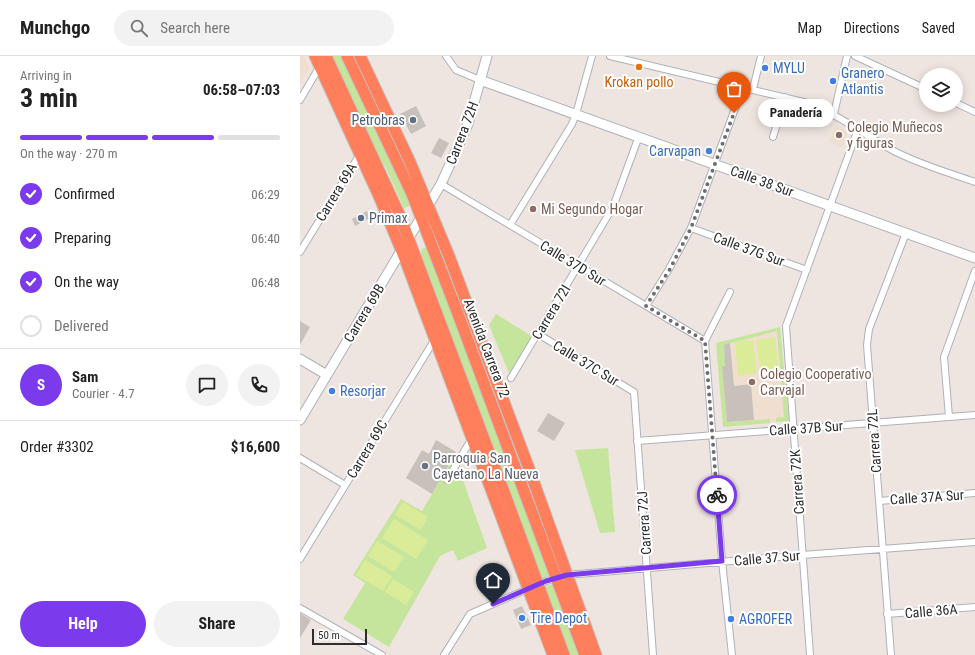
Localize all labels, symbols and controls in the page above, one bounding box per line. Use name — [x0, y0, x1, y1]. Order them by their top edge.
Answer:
search box — [114, 10, 394, 46]
text: Munchgo — [20, 16, 90, 39]
icon: search — [128, 17, 150, 39]
text: Search here — [160, 19, 230, 37]
text: Map — [798, 20, 822, 36]
text: Directions — [844, 20, 900, 36]
text: Saved — [922, 20, 955, 36]
place label: MYLU — [773, 60, 805, 76]
marker: Krokan pollo — [634, 62, 644, 72]
marker: MYLU — [760, 63, 770, 73]
place label: Granero Atlantis — [841, 65, 884, 97]
text: Arriving in — [20, 68, 72, 83]
map controls — [919, 68, 963, 112]
button: layers — [919, 68, 963, 112]
pin — [717, 72, 751, 113]
place label: Krokan pollo — [604, 74, 674, 90]
marker: Granero Atlantis — [828, 76, 838, 86]
icon: bag — [723, 78, 745, 100]
text: 06:58–07:03 — [203, 81, 280, 99]
text: 3 min — [20, 83, 78, 113]
street label: Carrera 72H — [443, 99, 481, 167]
callout: Panadería — [758, 99, 834, 127]
text: Panadería — [770, 105, 822, 120]
place label: Petrobras — [351, 112, 405, 128]
marker: Petrobras — [408, 115, 418, 125]
place label: Colegio Muñecos y figuras — [847, 119, 943, 151]
marker: Colegio Muñecos y figuras — [834, 130, 844, 140]
place label: Carvapan — [649, 143, 701, 159]
text: On the way · 270 m — [20, 146, 117, 161]
marker: Carvapan — [704, 146, 714, 156]
street label: Carrera 69A — [312, 160, 360, 224]
street label: Calle 38 Sur — [728, 162, 796, 200]
icon: check — [20, 183, 42, 205]
text: Confirmed — [54, 185, 115, 203]
text: 06:29 — [251, 187, 280, 202]
place label: Mi Segundo Hogar — [541, 201, 643, 217]
marker: Mi Segundo Hogar — [528, 204, 538, 214]
place label: Primax — [369, 210, 408, 226]
marker: Primax — [356, 213, 366, 223]
icon: check — [20, 227, 42, 249]
text: Preparing — [54, 229, 111, 247]
street label: Calle 37G Sur — [711, 229, 787, 269]
text: 06:40 — [251, 231, 280, 246]
street label: Calle 37D Sur — [537, 237, 609, 289]
icon: check — [20, 271, 42, 293]
text: On the way — [54, 273, 119, 291]
text: 06:48 — [251, 275, 280, 290]
street label: Carrera 69B — [340, 281, 388, 345]
street label: Carrera 72I — [528, 282, 574, 342]
street label: Avenida Carrera 72 — [461, 296, 513, 400]
text: Delivered — [54, 317, 109, 335]
street label: Calle 37C Sur — [550, 337, 622, 389]
button: chat — [186, 364, 228, 406]
button: phone — [238, 364, 280, 406]
place label: Colegio Cooperativo Carvajal — [760, 366, 872, 398]
text: Sam — [72, 368, 98, 386]
text: S — [37, 376, 45, 394]
marker: Colegio Cooperativo Carvajal — [747, 377, 757, 387]
place label: Resorjar — [340, 383, 386, 399]
text: Courier · 4.7 — [72, 386, 135, 401]
marker: Resorjar — [327, 386, 337, 396]
street label: Carrera 72L — [864, 408, 884, 473]
street label: Carrera 69C — [343, 417, 391, 481]
street label: Calle 37B Sur — [769, 417, 843, 439]
text: Order #3302 — [20, 438, 94, 456]
text: $16,600 — [231, 438, 280, 456]
street label: Carrera 72K — [787, 449, 807, 515]
place label: Parroquia San Cayetano La Nueva — [433, 450, 539, 482]
marker: Parroquia San Cayetano La Nueva — [420, 461, 430, 471]
courier — [697, 475, 737, 515]
icon: bike — [706, 484, 728, 506]
street label: Calle 37A Sur — [889, 486, 965, 508]
street label: Carrera 72J — [634, 490, 654, 556]
street label: Calle 37 Sur — [733, 547, 801, 569]
pin — [476, 563, 510, 604]
icon: home — [482, 569, 504, 591]
button: Help — [20, 601, 146, 647]
button: Share — [154, 601, 280, 647]
street label: Calle 36A — [904, 601, 958, 621]
place label: Tire Depot — [530, 610, 587, 626]
place label: AGROFER — [739, 611, 793, 627]
marker: Tire Depot — [517, 613, 527, 623]
marker: AGROFER — [726, 614, 736, 624]
scale bar — [312, 627, 367, 646]
text: 50 m — [318, 629, 340, 642]

